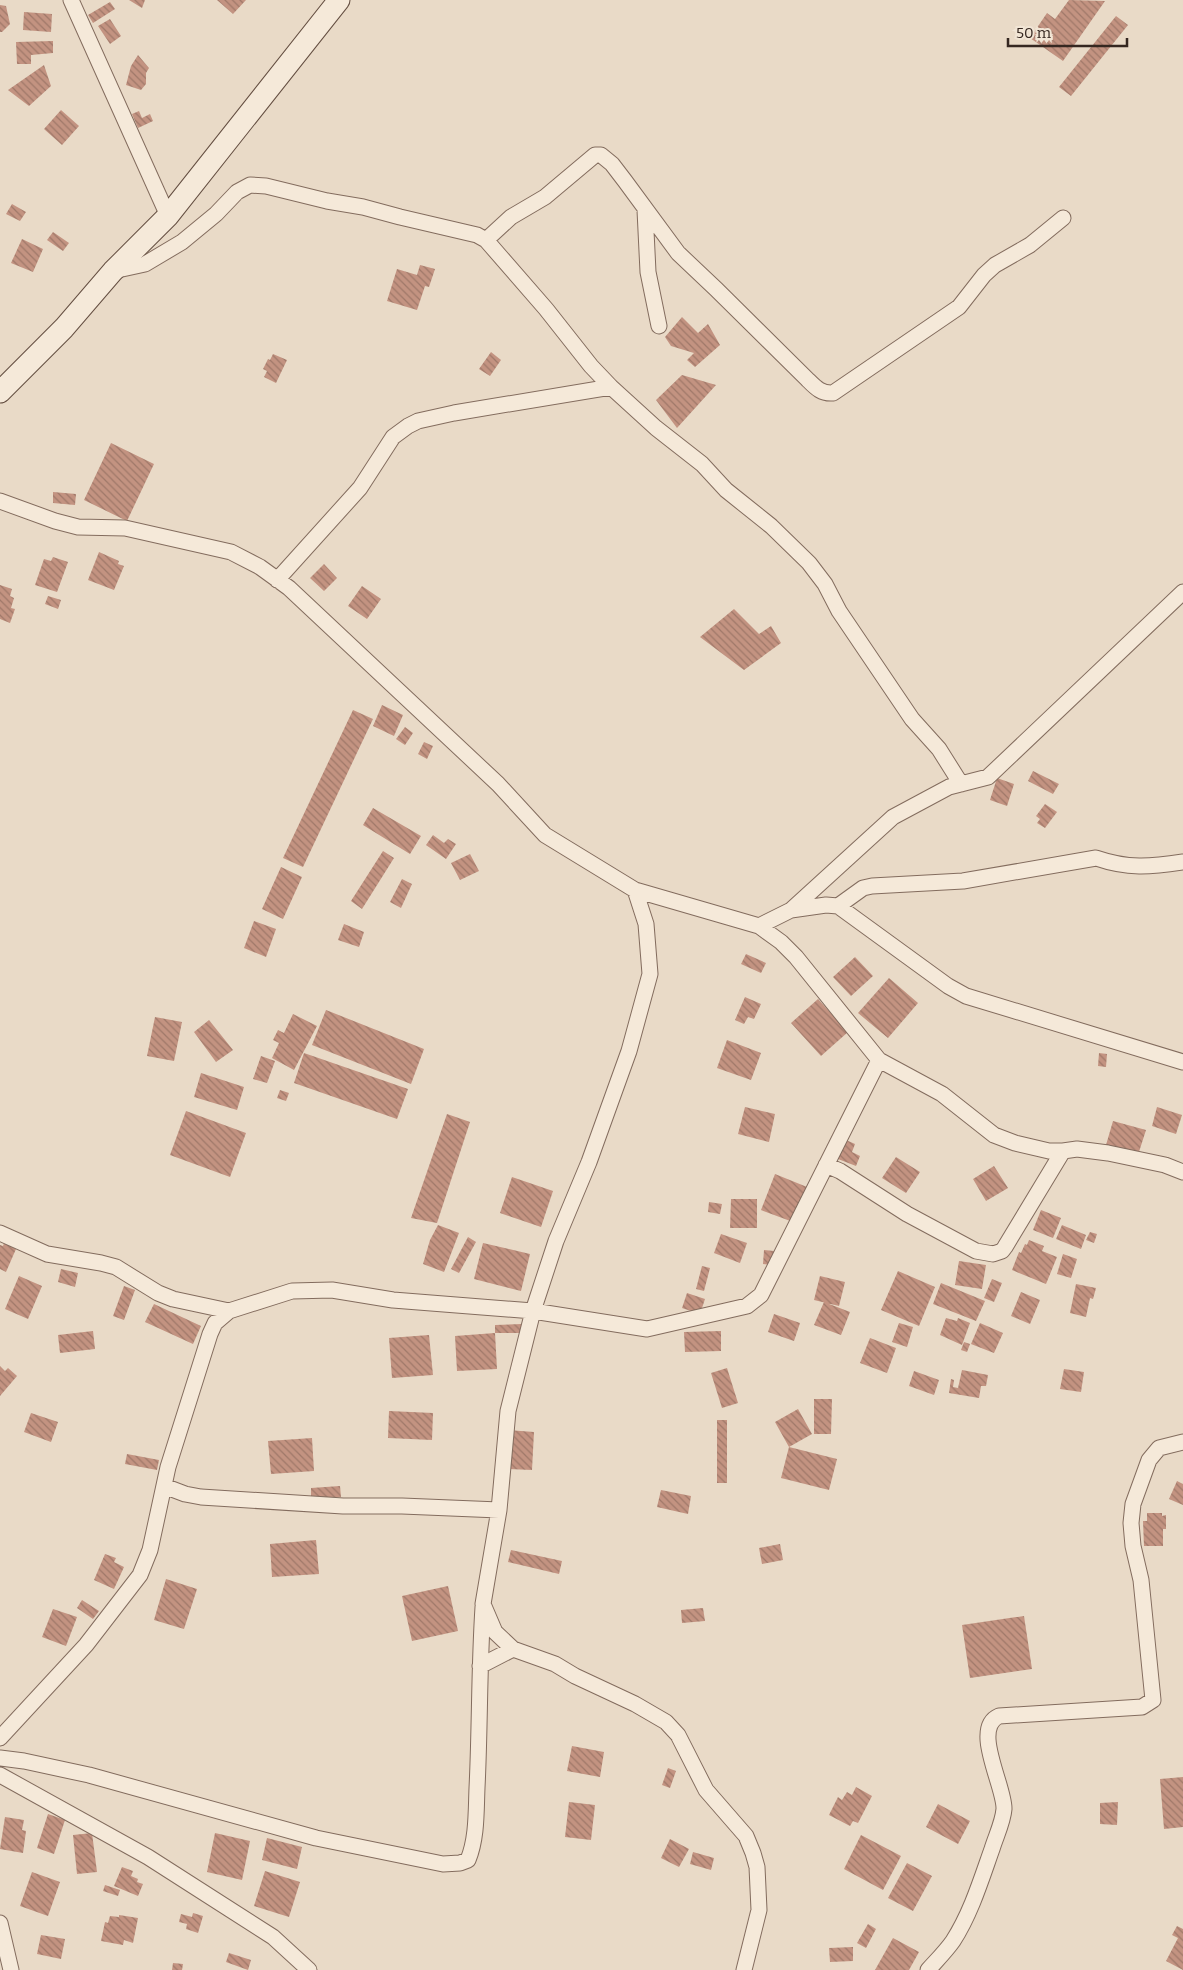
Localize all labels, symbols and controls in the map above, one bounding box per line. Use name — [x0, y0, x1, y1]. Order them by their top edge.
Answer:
scale bar — [1008, 15, 1127, 47]
text: 50 m — [1016, 24, 1052, 42]

